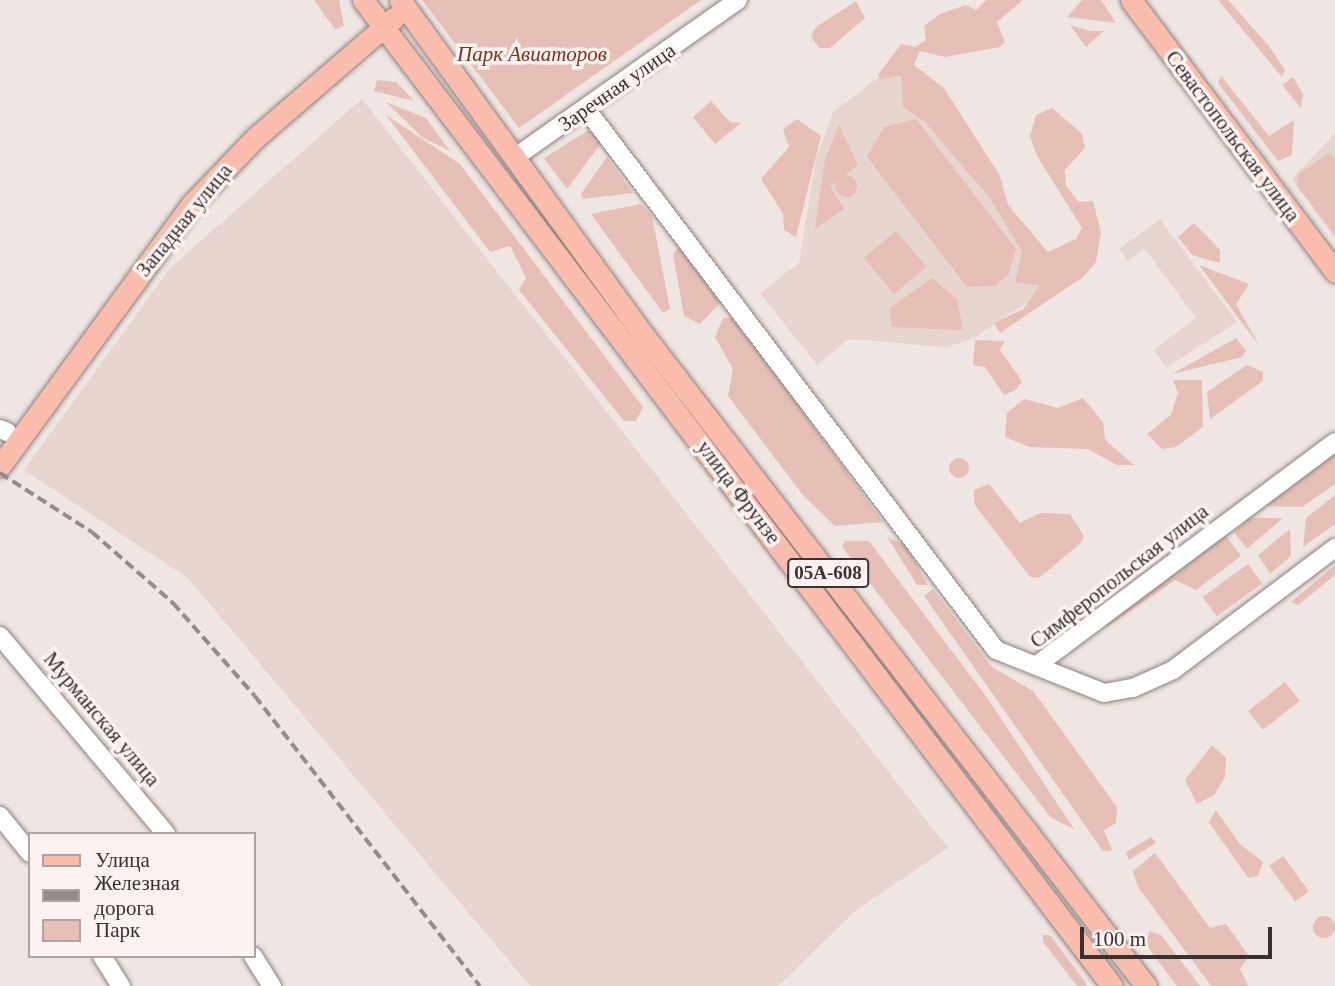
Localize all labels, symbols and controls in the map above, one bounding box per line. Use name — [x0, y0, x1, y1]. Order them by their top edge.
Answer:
street label: Заречная улица — [554, 37, 680, 137]
park label: Парк Авиаторов — [457, 41, 607, 67]
street label: Севастопольская улица — [1160, 45, 1306, 227]
street label: Западная улица — [131, 158, 237, 282]
street label: улица Фрунзе — [692, 435, 786, 549]
street label: Симферопольская улица — [1025, 499, 1213, 653]
road number: 05А-608 — [786, 558, 870, 588]
street label: Мурманская улица — [38, 647, 166, 791]
legend — [28, 832, 256, 958]
text: Улица — [95, 848, 150, 872]
text: Железная дорога — [94, 871, 180, 920]
scale bar — [1083, 912, 1276, 956]
text: Парк — [95, 918, 140, 942]
text: 100 m — [1093, 927, 1146, 951]

